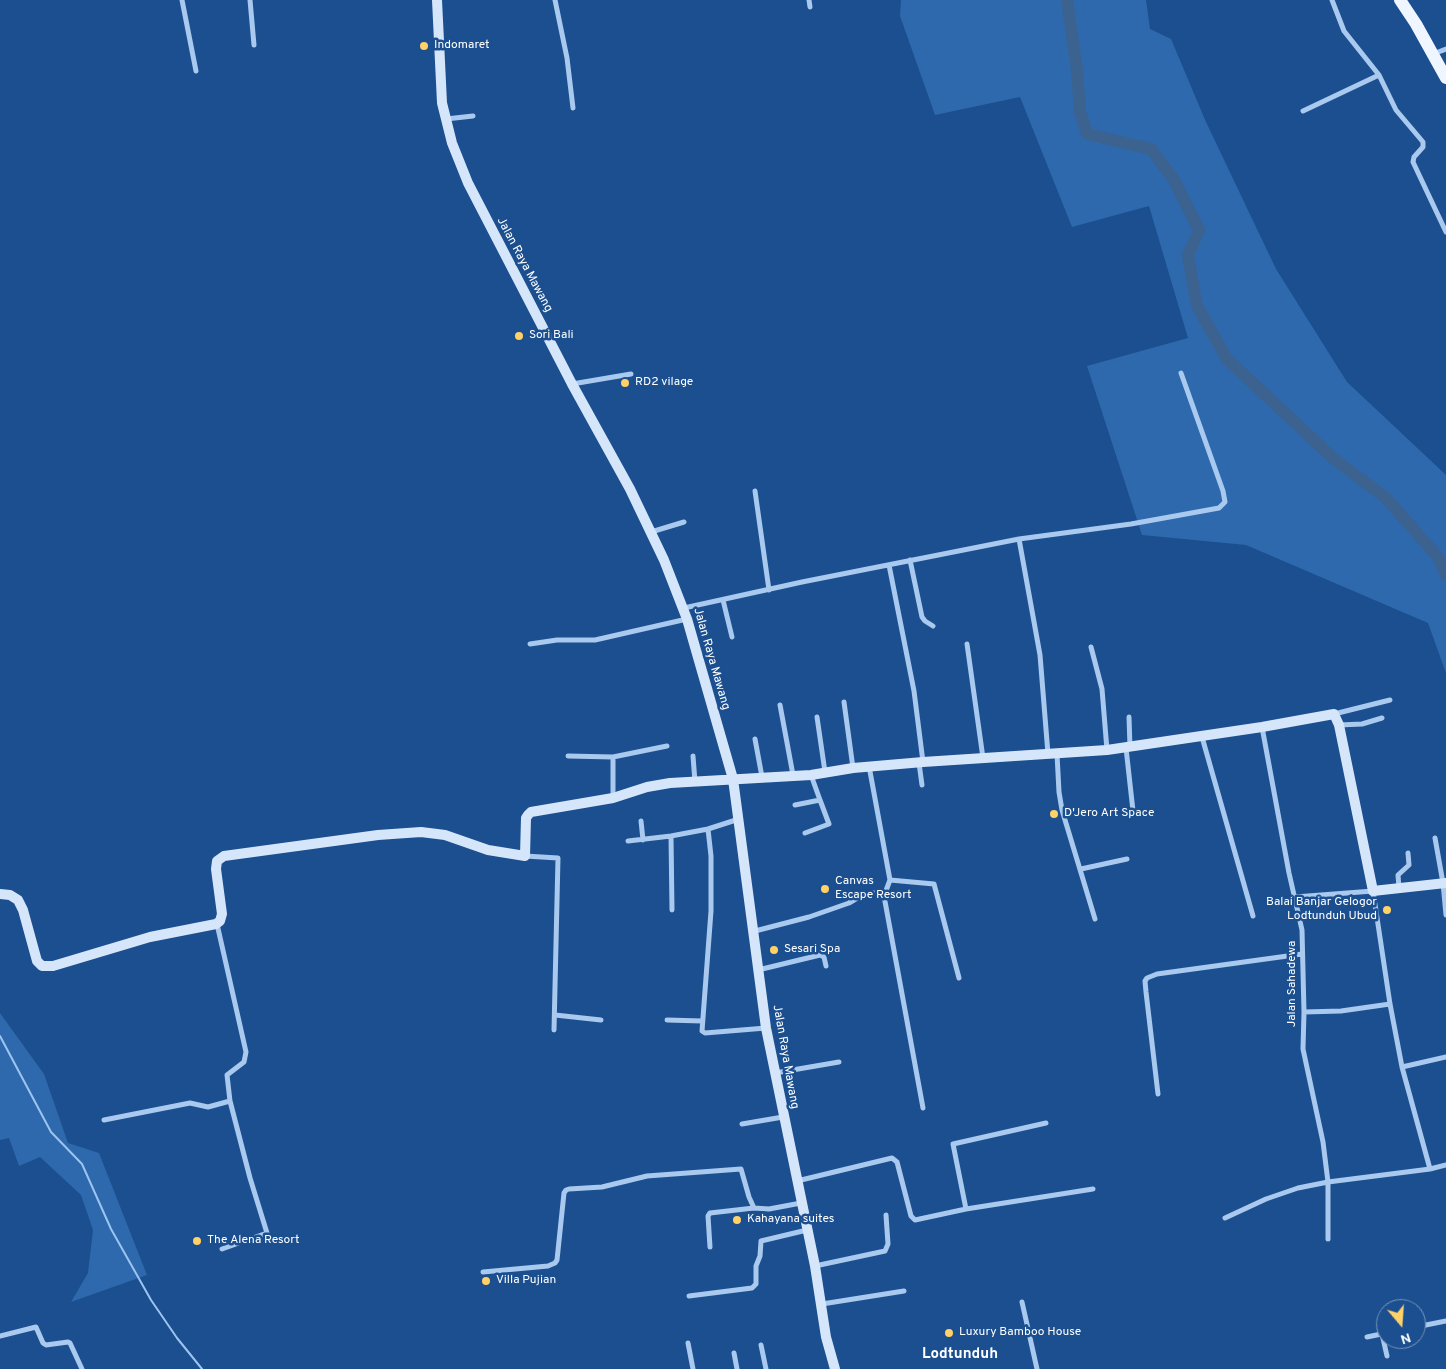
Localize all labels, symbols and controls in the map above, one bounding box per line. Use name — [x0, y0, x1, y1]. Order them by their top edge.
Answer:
place label: Indomaret — [434, 39, 490, 53]
marker: Indomaret — [418, 40, 430, 52]
street label: Jalan Raya Mawang — [493, 215, 555, 315]
place label: Sori Bali — [529, 329, 574, 343]
marker: Sori Bali — [513, 330, 525, 342]
place label: RD2 vilage — [635, 376, 693, 390]
marker: RD2 vilage — [619, 377, 631, 389]
street label: Jalan Raya Mawang — [690, 606, 732, 712]
place label: D'Jero Art Space — [1064, 807, 1154, 821]
marker: D'Jero Art Space — [1048, 808, 1060, 820]
place label: Canvas Escape Resort — [835, 875, 912, 903]
marker: Canvas Escape Resort — [819, 883, 831, 895]
place label: Balai Banjar Gelogor Lodtunduh Ubud — [1266, 896, 1377, 924]
marker: Balai Banjar Gelogor Lodtunduh Ubud — [1381, 904, 1393, 916]
street label: Jalan Sahadewa — [1286, 941, 1300, 1027]
place label: Sesari Spa — [784, 943, 840, 957]
marker: Sesari Spa — [768, 944, 780, 956]
street label: Jalan Raya Mawang — [769, 1004, 801, 1110]
place label: Kahayana suites — [747, 1213, 834, 1227]
marker: Kahayana suites — [731, 1214, 743, 1226]
place label: The Alena Resort — [207, 1234, 300, 1248]
marker: The Alena Resort — [191, 1235, 203, 1247]
place label: Villa Pujian — [496, 1274, 556, 1288]
marker: Villa Pujian — [480, 1275, 492, 1287]
north arrow — [1376, 1299, 1426, 1349]
place label: Luxury Bamboo House — [959, 1326, 1081, 1340]
marker: Luxury Bamboo House — [943, 1327, 955, 1339]
text: N — [1398, 1328, 1413, 1347]
district label: Lodtunduh — [922, 1346, 998, 1364]

